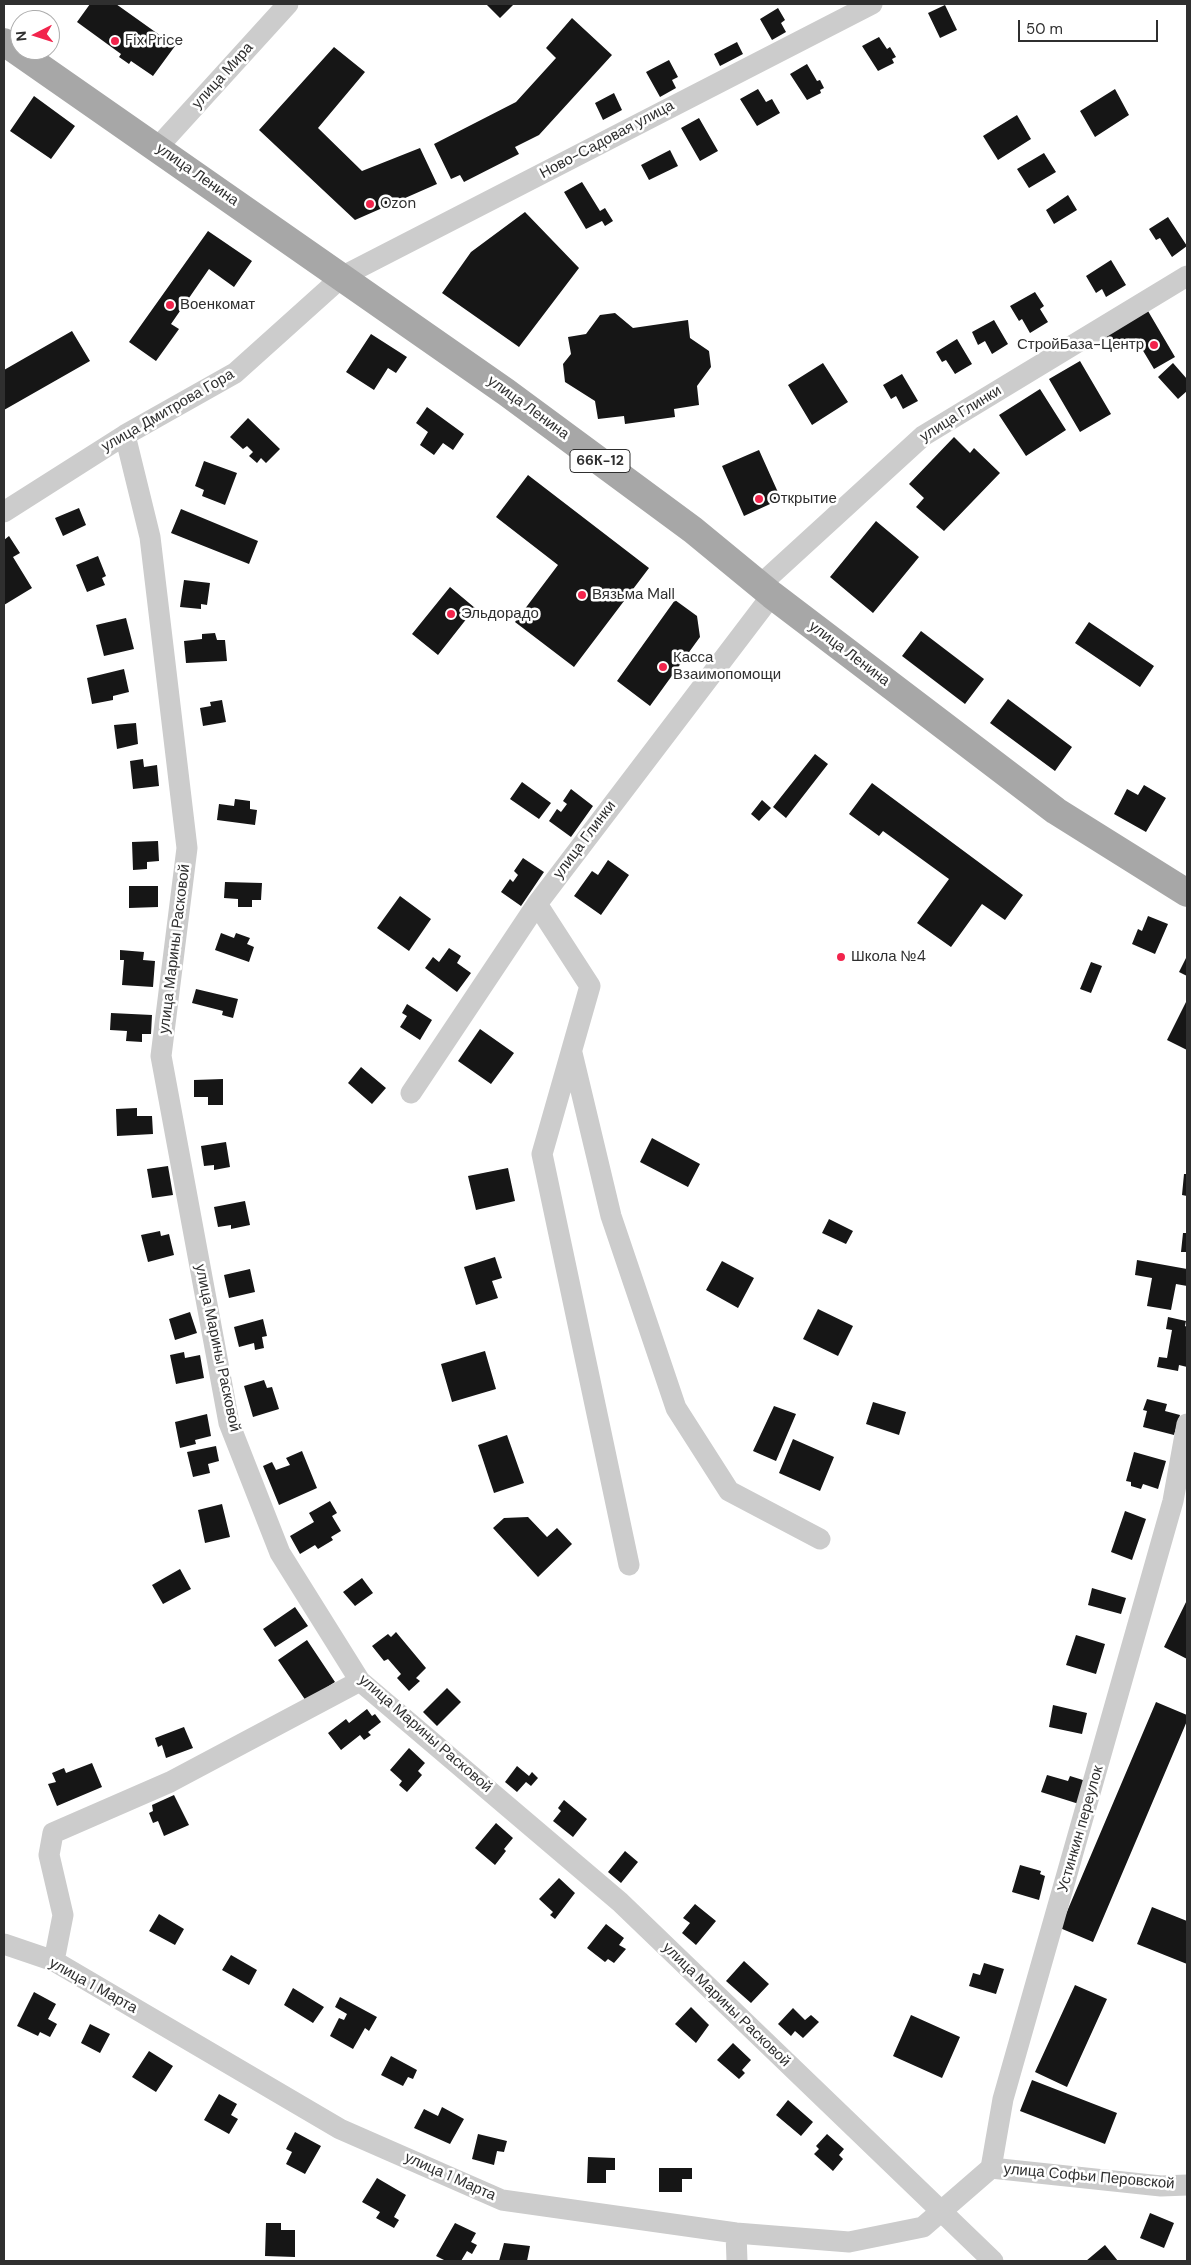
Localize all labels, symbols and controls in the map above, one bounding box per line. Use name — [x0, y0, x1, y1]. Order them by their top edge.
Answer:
north arrow — [10, 10, 60, 60]
scale bar — [1021, 10, 1161, 42]
text: 50 m — [1026, 19, 1063, 39]
text: N — [12, 30, 30, 42]
place label: Fix Price — [125, 32, 183, 50]
marker: Fix Price — [109, 35, 121, 47]
street label: улица Мира — [189, 39, 257, 113]
street label: Ново-Садовая улица — [537, 97, 677, 183]
street label: улица Ленина — [152, 140, 242, 210]
place label: Ozon — [380, 195, 416, 213]
marker: Ozon — [364, 198, 376, 210]
place label: Военкомат — [180, 296, 255, 314]
marker: Военкомат — [164, 299, 176, 311]
place label: СтройБаза-Центр — [1017, 336, 1144, 354]
marker: СтройБаза-Центр — [1148, 339, 1160, 351]
street label: улица Дмитрова Гора — [99, 366, 237, 456]
street label: улица Ленина — [484, 372, 572, 444]
street label: улица Глинки — [917, 382, 1005, 446]
road number: 66К-12 — [570, 450, 630, 472]
place label: Открытие — [769, 490, 837, 508]
marker: Открытие — [753, 493, 765, 505]
place label: Вязьма Mall — [592, 586, 675, 604]
marker: Вязьма Mall — [576, 589, 588, 601]
place label: Эльдорадо — [461, 605, 539, 623]
marker: Эльдорадо — [445, 608, 457, 620]
street label: улица Ленина — [805, 618, 893, 690]
place label: Касса Взаимопомощи — [673, 649, 781, 684]
marker: Касса Взаимопомощи — [657, 661, 669, 673]
street label: улица Глинки — [550, 798, 620, 882]
street label: улица Марины Расковой — [156, 863, 194, 1035]
place label: Школа №4 — [851, 948, 926, 966]
marker: Школа №4 — [835, 951, 847, 963]
street label: улица Марины Расковой — [190, 1263, 244, 1433]
street label: улица Марины Расковой — [355, 1671, 495, 1797]
street label: Устинкин переулок — [1054, 1764, 1108, 1894]
street label: улица Марины Расковой — [658, 1939, 794, 2071]
street label: улица 1 Марта — [46, 1954, 140, 2018]
street label: улица 1 Марта — [402, 2149, 498, 2205]
street label: улица Софьи Перовской — [1003, 2161, 1175, 2193]

